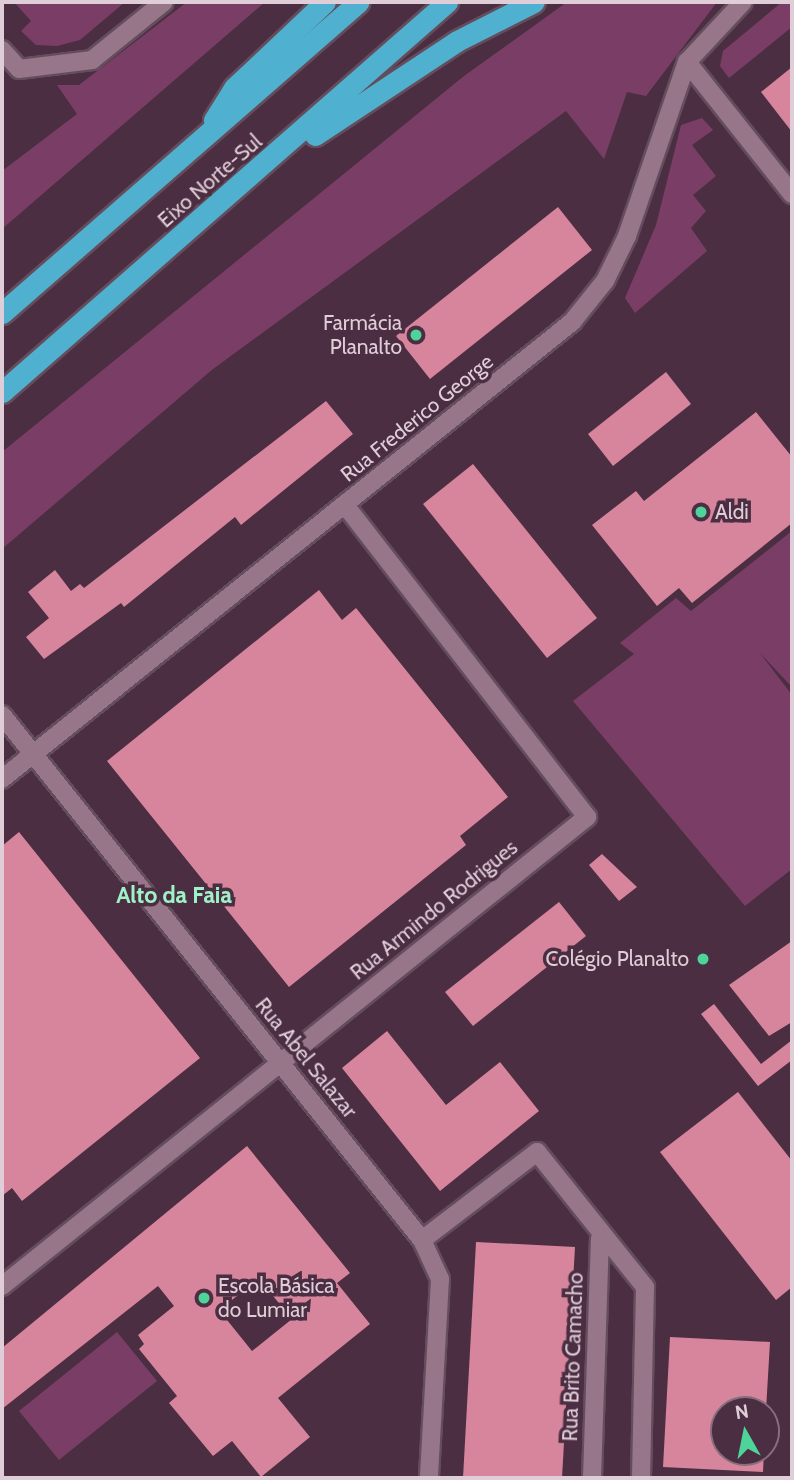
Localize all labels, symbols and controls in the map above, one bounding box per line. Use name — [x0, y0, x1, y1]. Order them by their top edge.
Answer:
street label: Eixo Norte-Sul — [153, 129, 267, 233]
place label: Farmácia Planalto — [323, 310, 402, 360]
marker: Farmácia Planalto — [408, 327, 424, 343]
street label: Rua Frederico George — [336, 349, 498, 487]
place label: Aldi — [715, 499, 749, 525]
marker: Aldi — [693, 504, 709, 520]
street label: Rua Armindo Rodrigues — [345, 835, 523, 985]
district label: Alto da Faia — [116, 881, 232, 909]
place label: Colégio Planalto — [545, 946, 689, 972]
marker: Colégio Planalto — [695, 951, 711, 967]
street label: Rua Abel Salazar — [250, 993, 362, 1123]
street label: Rua Brito Camacho — [557, 1272, 589, 1442]
place label: Escola Básica do Lumiar — [218, 1273, 334, 1323]
marker: Escola Básica do Lumiar — [196, 1290, 212, 1306]
north arrow — [710, 1396, 780, 1466]
text: N — [734, 1399, 750, 1424]

